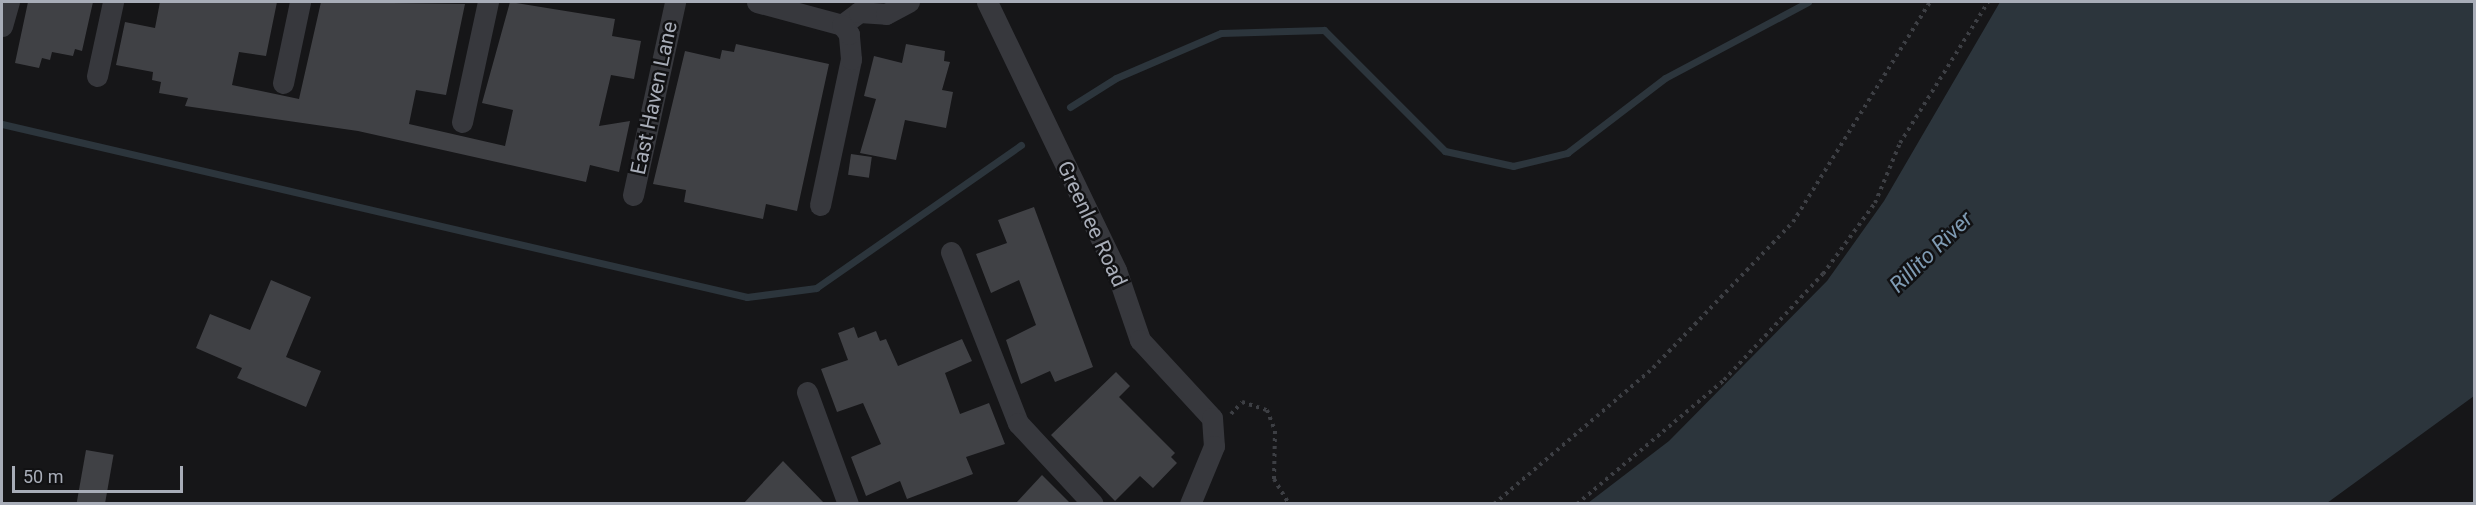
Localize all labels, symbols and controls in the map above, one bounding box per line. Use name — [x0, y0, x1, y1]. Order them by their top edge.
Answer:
street label: East Haven Lane — [625, 19, 683, 177]
street label: Greenlee Road — [1052, 157, 1132, 291]
water label: Rillito River — [1884, 206, 1978, 298]
scale bar — [15, 454, 186, 492]
text: 50 m — [23, 466, 63, 487]

